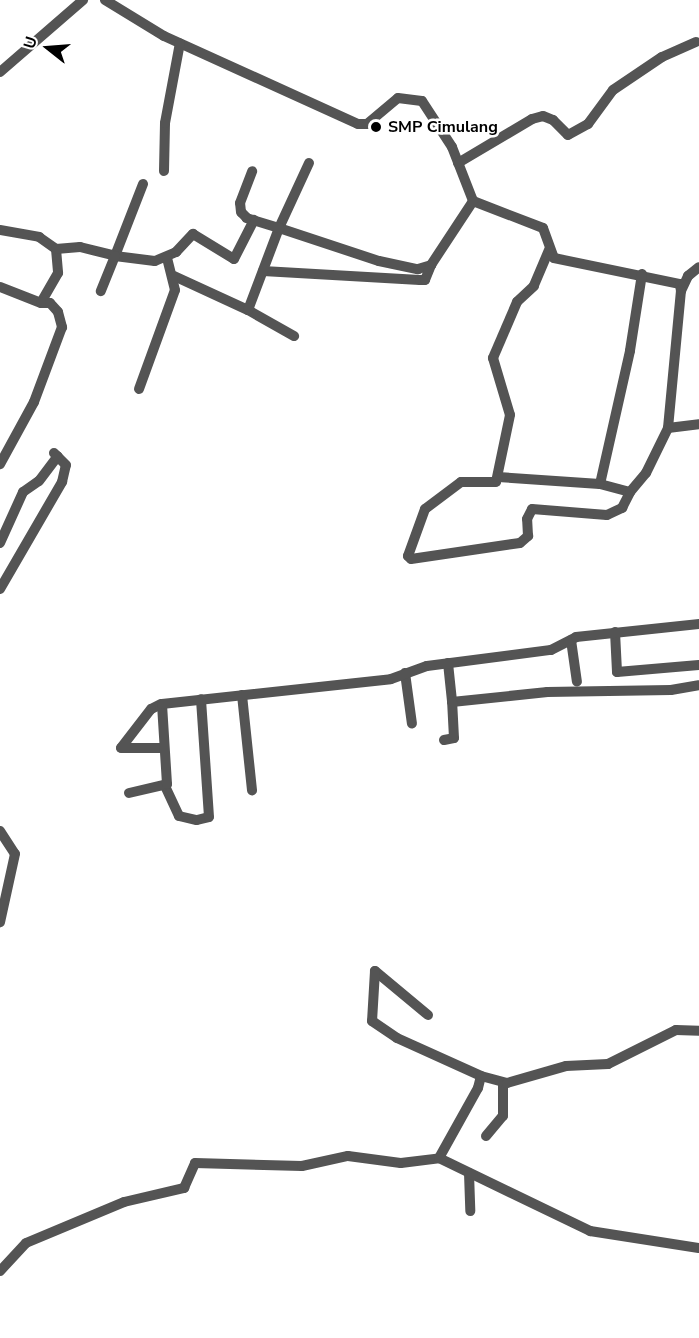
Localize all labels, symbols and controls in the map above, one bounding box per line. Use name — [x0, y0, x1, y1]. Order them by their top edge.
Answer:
north arrow — [18, 18, 78, 78]
text: U — [19, 34, 43, 52]
place label: SMP Cimulang — [388, 117, 498, 137]
marker: SMP Cimulang — [369, 120, 383, 134]

